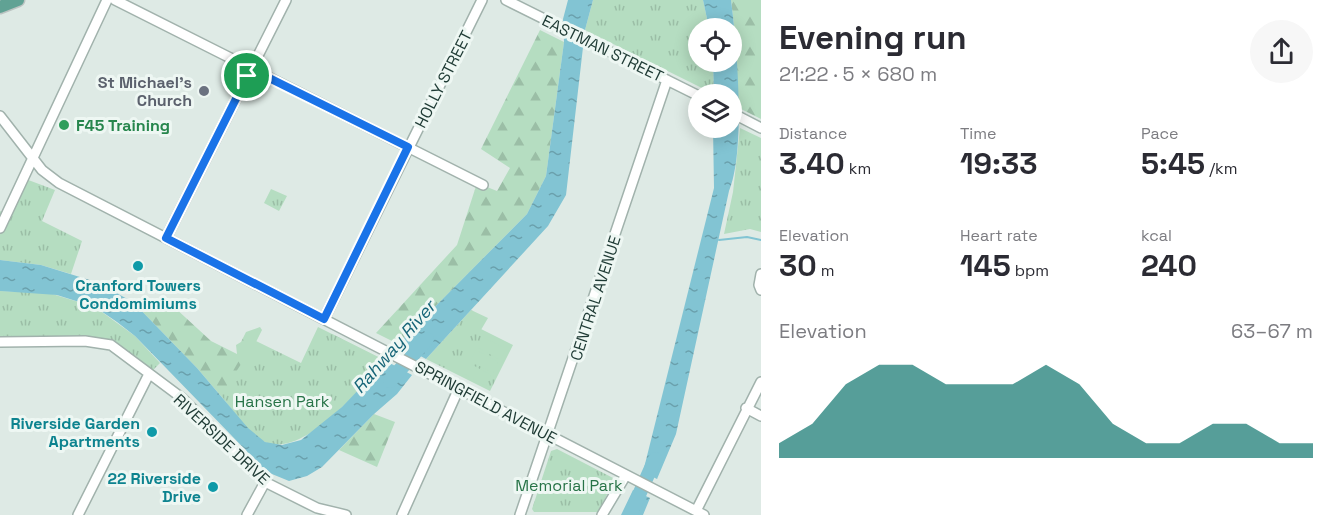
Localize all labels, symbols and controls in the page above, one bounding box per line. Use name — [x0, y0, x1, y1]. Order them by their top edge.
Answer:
street label: EASTMAN STREET — [539, 10, 667, 87]
text: Evening run — [779, 17, 967, 59]
map controls — [688, 18, 742, 138]
button: locate — [688, 18, 742, 72]
button: share — [1250, 20, 1313, 83]
street label: HOLLY STREET — [410, 27, 477, 132]
pin — [221, 50, 272, 101]
icon: arrive — [230, 59, 263, 92]
text: 21:22 · 5 × 680 m — [779, 61, 937, 87]
place label: St Michael's Church — [98, 72, 192, 111]
marker: St Michael's Church — [197, 84, 211, 98]
button: layers — [688, 84, 742, 138]
place label: F45 Training — [76, 115, 170, 136]
marker: F45 Training — [57, 118, 71, 132]
text: Distance — [779, 123, 847, 144]
text: Time — [960, 123, 996, 144]
text: Pace — [1141, 123, 1178, 144]
text: 3.40 — [779, 144, 845, 183]
text: 19:33 — [960, 144, 1038, 183]
text: 5:45 — [1141, 144, 1205, 183]
text: km — [845, 158, 871, 179]
text: /km — [1205, 158, 1237, 179]
text: Elevation — [779, 225, 849, 246]
text: Heart rate — [960, 225, 1038, 246]
text: kcal — [1141, 225, 1172, 246]
street label: CENTRAL AVENUE — [565, 233, 626, 363]
text: 30 — [779, 246, 817, 285]
text: 145 — [960, 246, 1011, 285]
text: 240 — [1141, 246, 1197, 285]
marker: Cranford Towers Condomimiums — [131, 259, 145, 273]
text: m — [817, 260, 835, 281]
text: bpm — [1011, 260, 1049, 281]
place label: Cranford Towers Condomimiums — [75, 275, 201, 314]
water label: Rahway River — [347, 294, 442, 398]
text: Elevation — [779, 318, 867, 344]
text: 63–67 m — [1231, 318, 1313, 344]
street label: SPRINGFIELD AVENUE — [411, 356, 560, 449]
street label: RIVERSIDE DRIVE — [169, 389, 274, 489]
park label: Hansen Park — [235, 391, 330, 412]
place label: Riverside Garden Apartments — [10, 413, 140, 452]
marker: Riverside Garden Apartments — [145, 425, 159, 439]
place label: 22 Riverside Drive — [108, 468, 201, 507]
park label: Memorial Park — [515, 475, 623, 496]
marker: 22 Riverside Drive — [206, 480, 220, 494]

